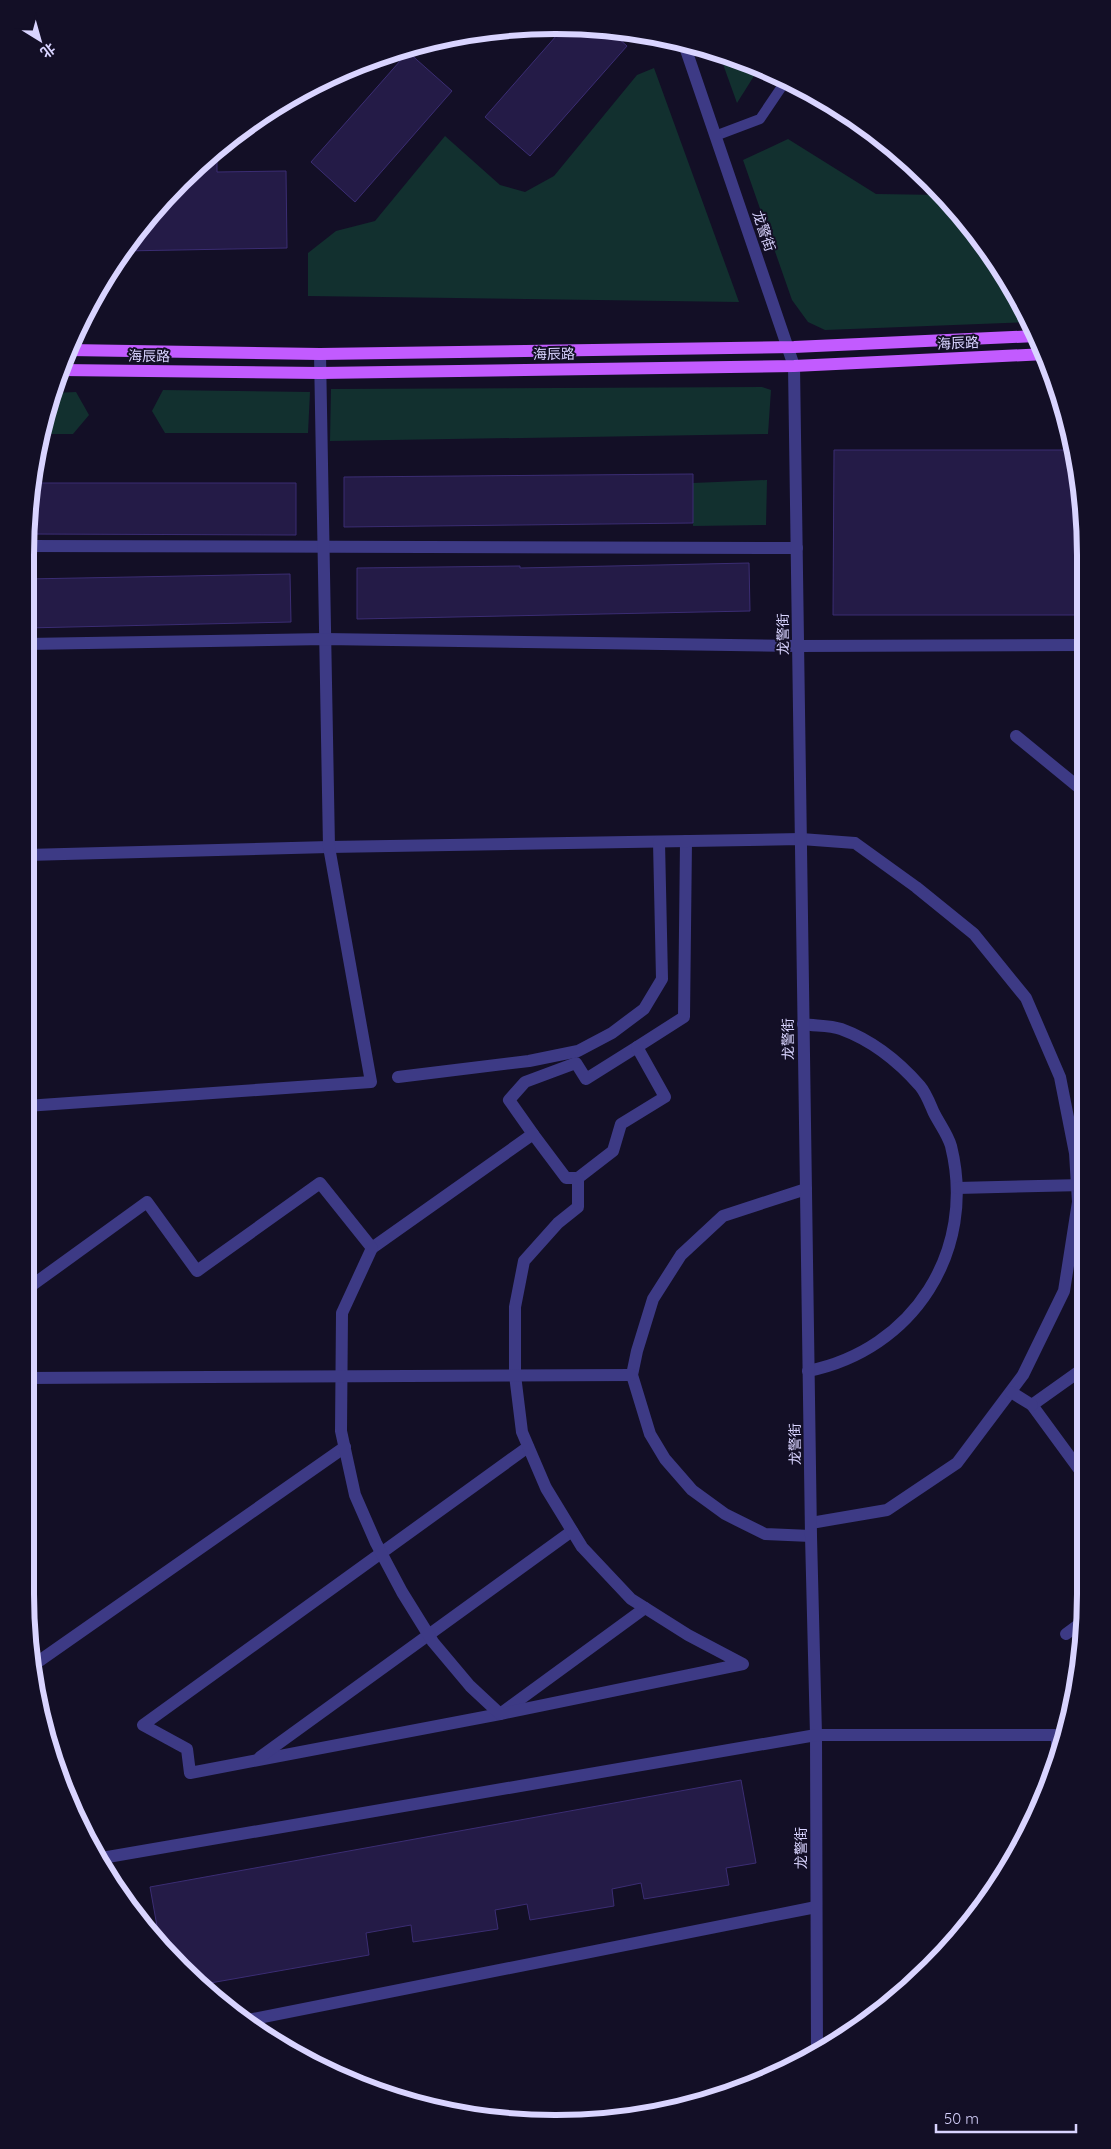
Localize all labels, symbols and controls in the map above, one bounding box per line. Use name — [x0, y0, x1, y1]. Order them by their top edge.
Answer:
north arrow — [15, 15, 65, 65]
text: 北 — [37, 39, 59, 62]
street label: 龙警街 — [749, 208, 779, 254]
street label: 海辰路 — [937, 333, 979, 353]
street label: 海辰路 — [533, 345, 575, 363]
street label: 海辰路 — [128, 347, 170, 365]
street label: 龙警街 — [774, 613, 792, 655]
street label: 龙警街 — [779, 1018, 797, 1060]
street label: 龙警街 — [786, 1423, 804, 1465]
street label: 龙警街 — [792, 1827, 810, 1869]
scale bar — [936, 2102, 1076, 2134]
text: 50 m — [944, 2109, 979, 2128]

